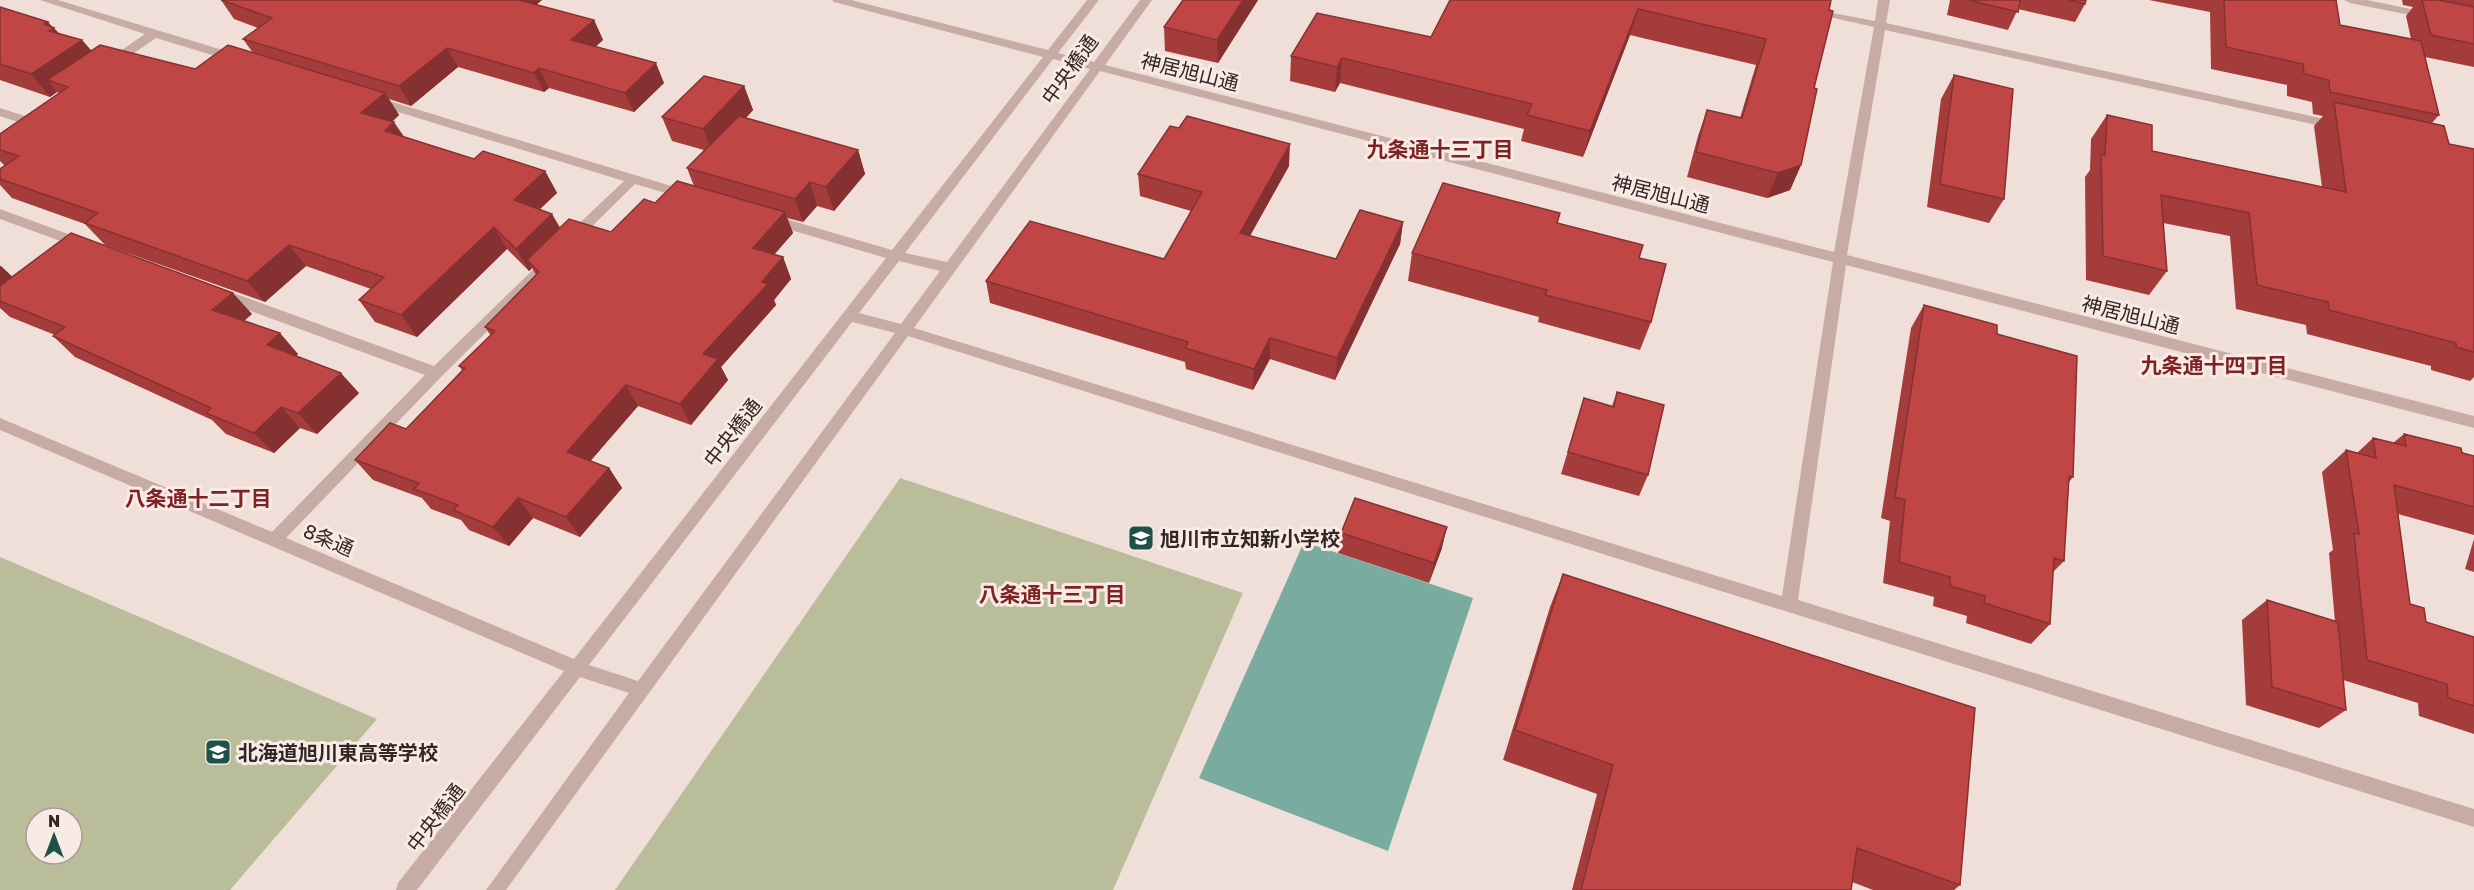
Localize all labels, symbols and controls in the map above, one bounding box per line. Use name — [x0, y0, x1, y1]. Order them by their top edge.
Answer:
street label: 中央橋通 — [1036, 30, 1102, 108]
street label: 神居旭山通 — [1139, 47, 1241, 95]
district label: 九条通十三丁目 — [1367, 136, 1514, 162]
street label: 神居旭山通 — [1610, 169, 1712, 217]
street label: 神居旭山通 — [2080, 290, 2182, 338]
district label: 九条通十四丁目 — [2141, 352, 2288, 378]
street label: 中央橋通 — [698, 393, 766, 471]
district label: 八条通十二丁目 — [125, 485, 272, 511]
street label: 8条通 — [300, 518, 358, 560]
school or university icon: 旭川市立知新小学校 — [1126, 523, 1156, 553]
place label: 旭川市立知新小学校 — [1160, 526, 1340, 550]
district label: 八条通十三丁目 — [979, 581, 1126, 607]
school or university icon: 北海道旭川東高等学校 — [203, 737, 233, 767]
place label: 北海道旭川東高等学校 — [238, 740, 438, 764]
street label: 中央橋通 — [401, 778, 469, 856]
north arrow — [24, 806, 84, 866]
text: N — [48, 811, 60, 831]

